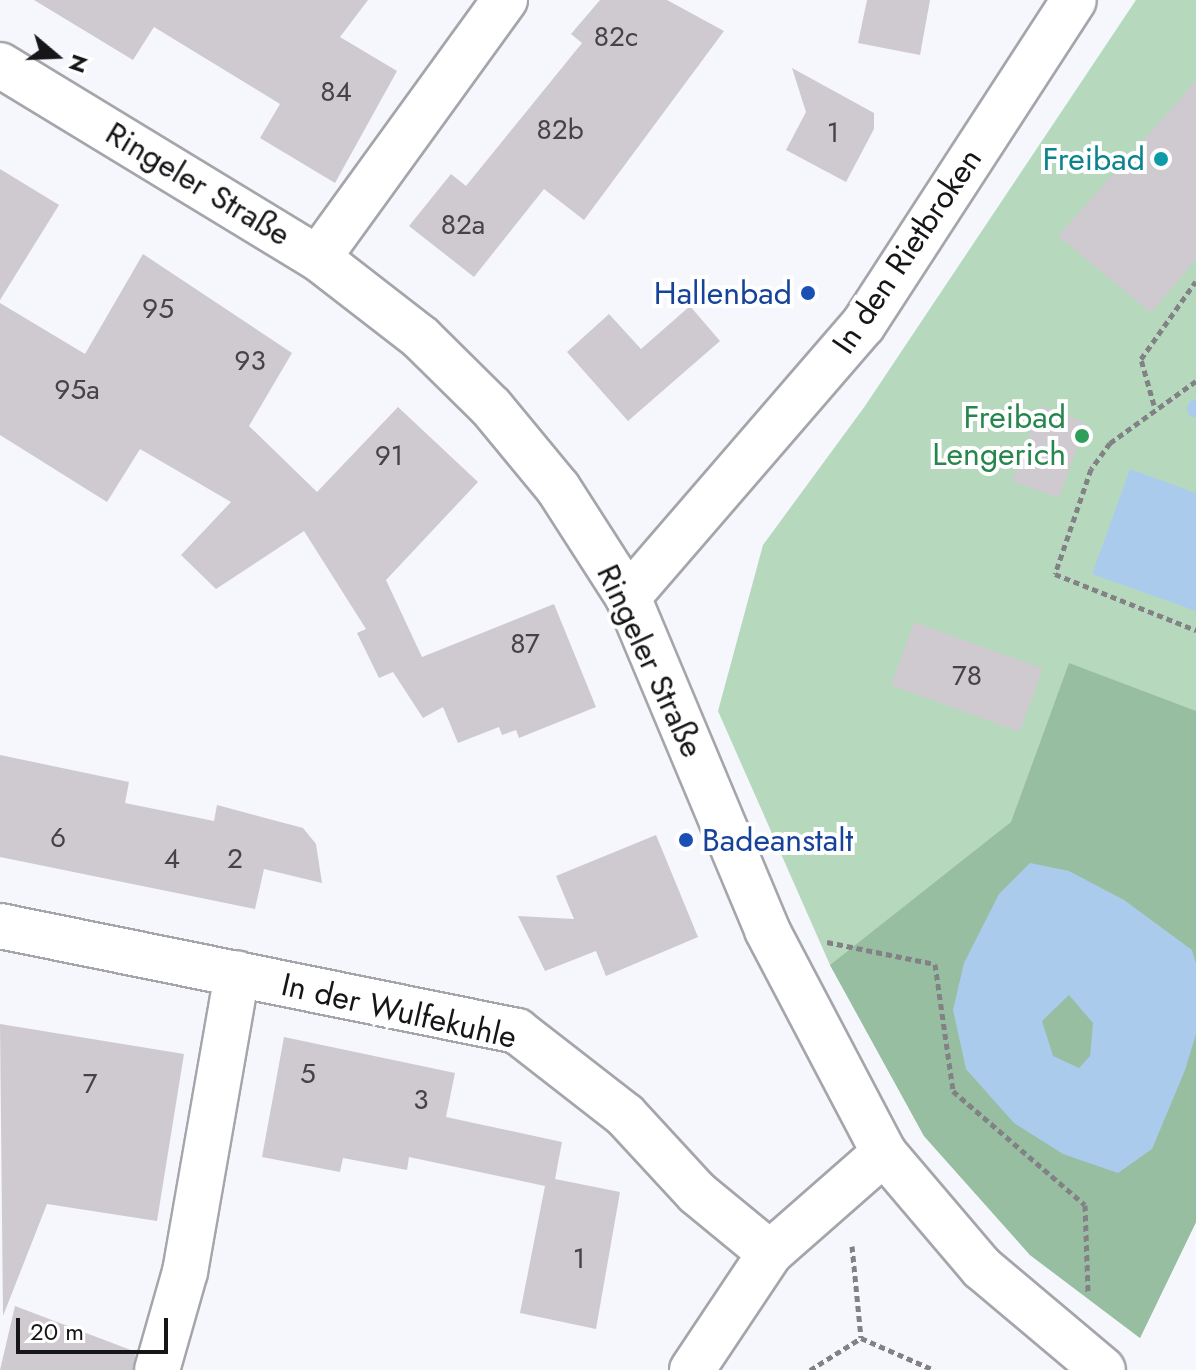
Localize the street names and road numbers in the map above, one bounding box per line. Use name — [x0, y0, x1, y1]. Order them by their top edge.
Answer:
street label: Ringeler Straße — [99, 114, 297, 254]
street label: In den Rietbroken — [824, 141, 990, 361]
street label: Ringeler Straße — [589, 558, 711, 764]
street label: In der Wulfekuhle — [278, 965, 520, 1057]

